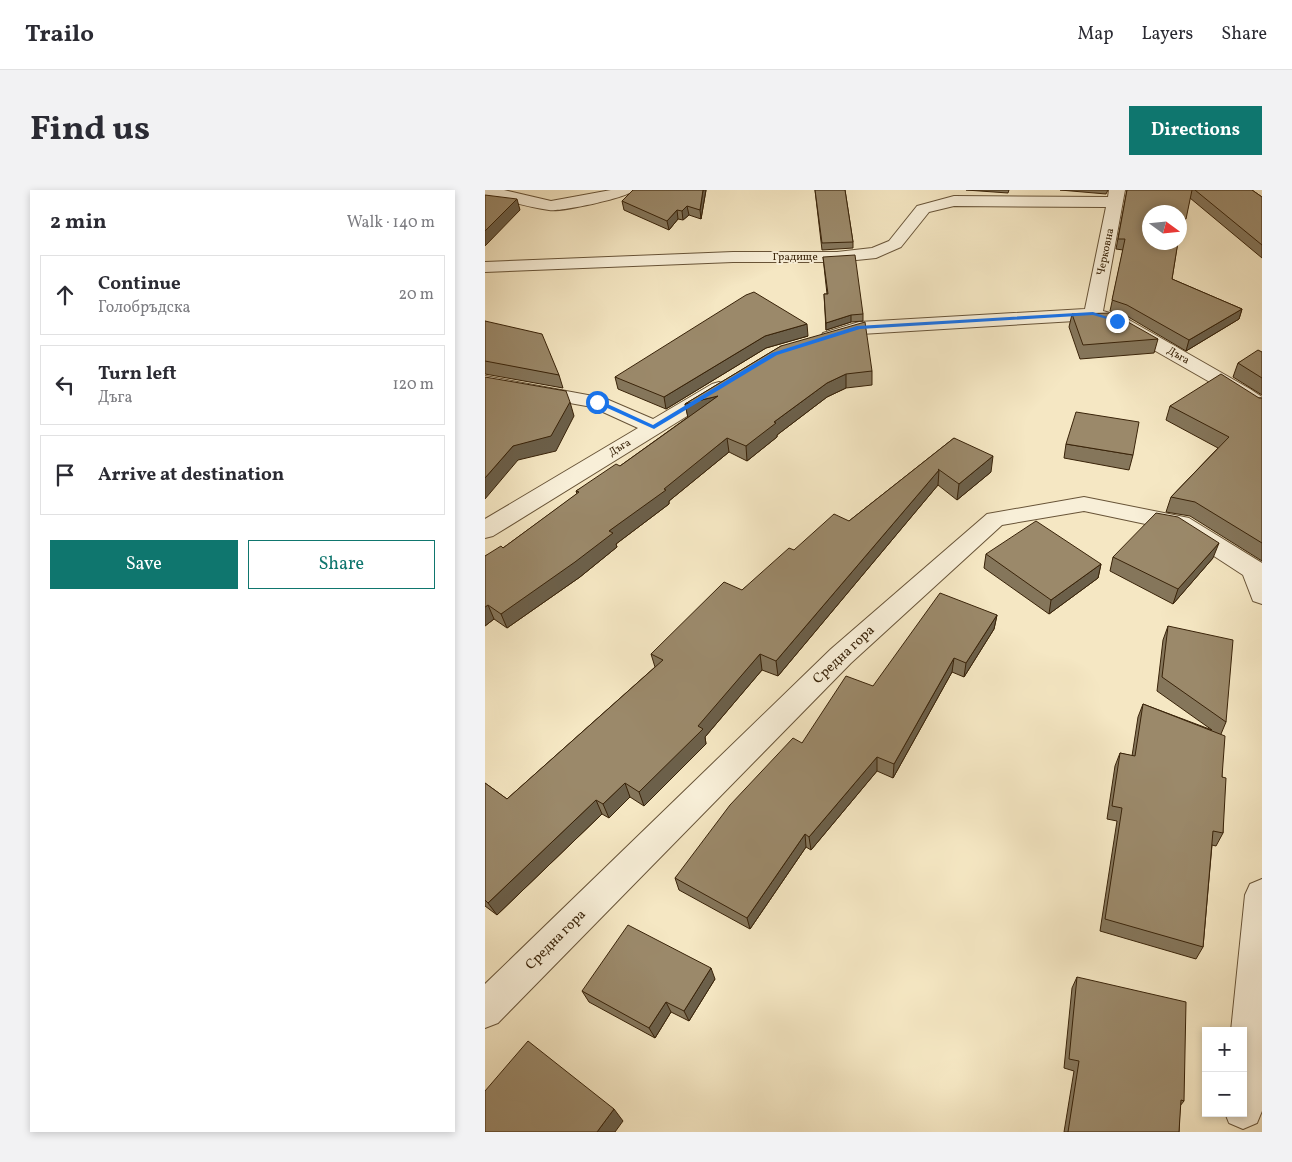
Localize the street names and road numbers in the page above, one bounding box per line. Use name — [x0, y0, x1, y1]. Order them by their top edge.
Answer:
street label: Черковна — [1094, 226, 1118, 277]
street label: Градище — [772, 250, 818, 265]
street label: Дъга — [1164, 344, 1192, 369]
street label: Дъга — [606, 435, 634, 461]
street label: Средна гора — [809, 621, 879, 689]
street label: Средна гора — [522, 906, 590, 974]

